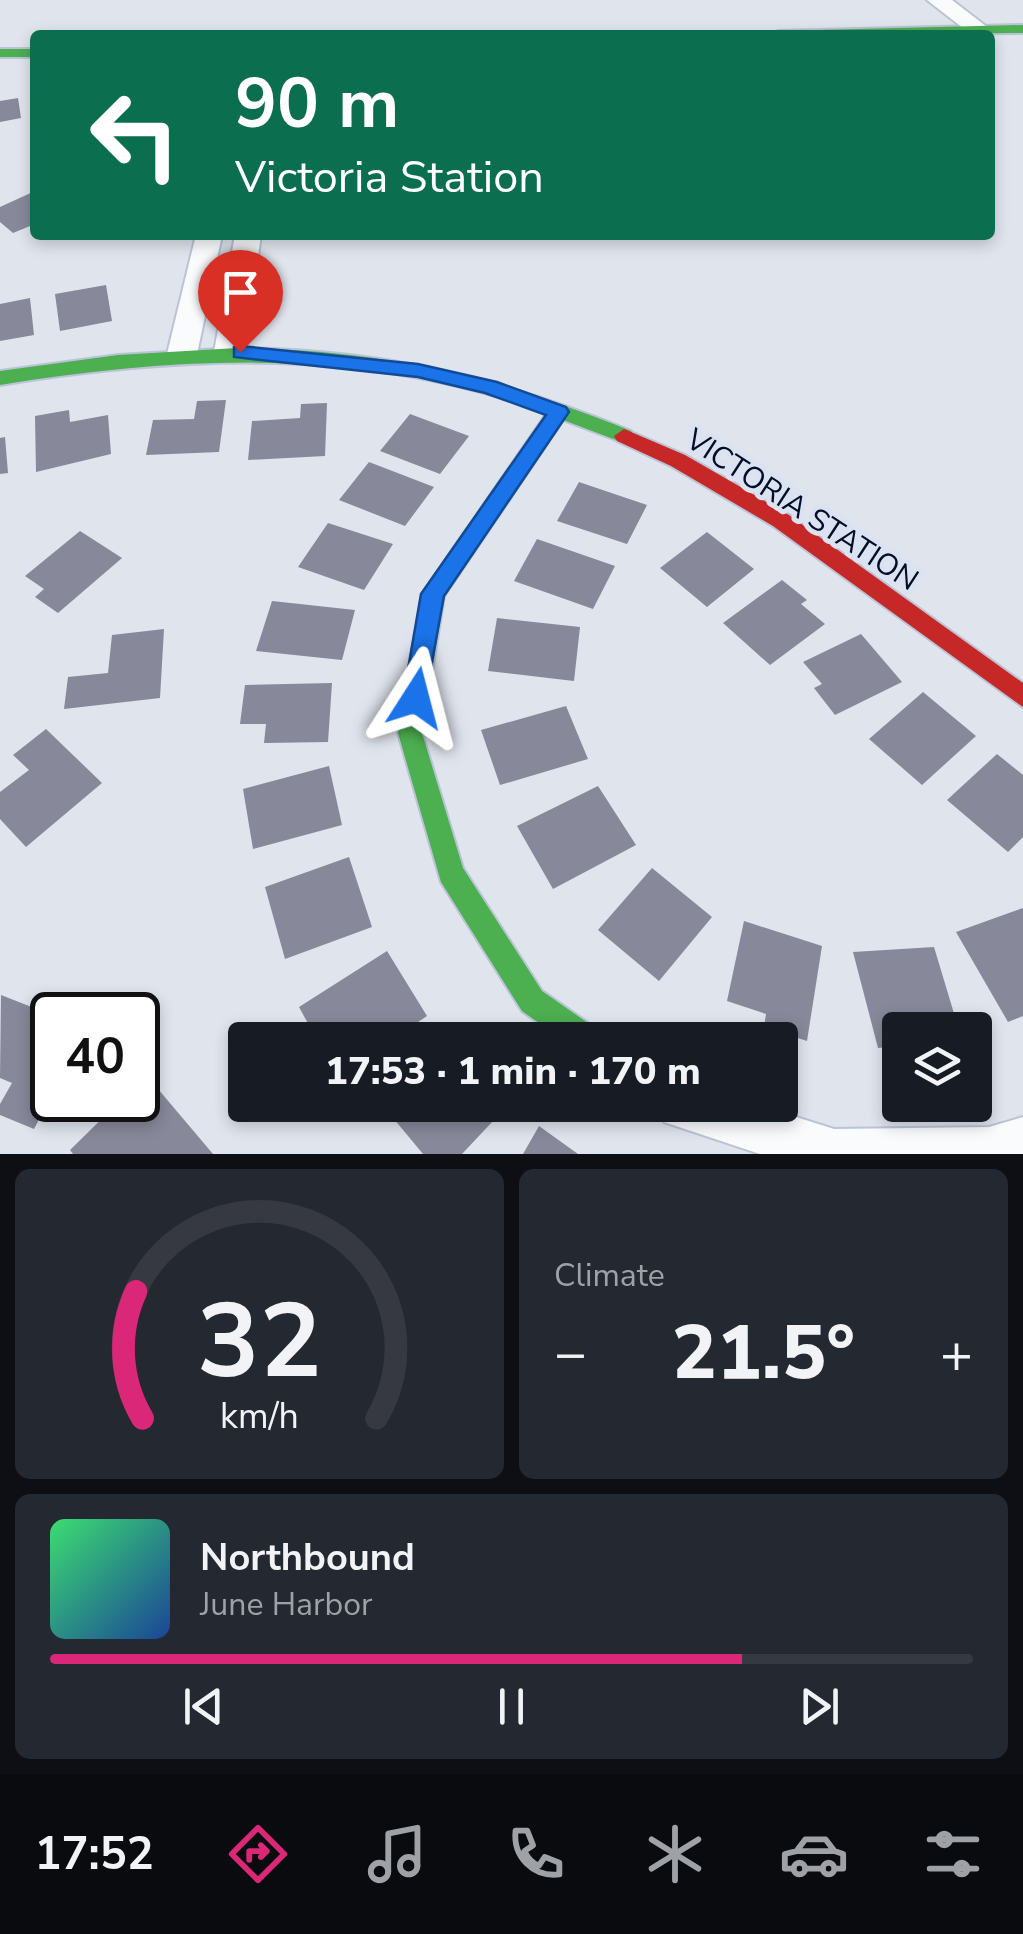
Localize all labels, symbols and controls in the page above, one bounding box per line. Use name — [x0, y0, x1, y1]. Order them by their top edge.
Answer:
text: 90 m — [235, 56, 399, 152]
icon: left — [70, 70, 200, 200]
text: Victoria Station — [235, 147, 544, 208]
pin — [198, 250, 283, 353]
icon: arrive — [213, 265, 268, 320]
street label: VICTORIA STATION — [677, 419, 926, 601]
position arrow — [364, 646, 468, 750]
speed limit sign: 40 — [30, 992, 160, 1122]
map controls — [882, 1012, 992, 1122]
button: layers — [882, 1012, 992, 1122]
text: 17:53 · 1 min · 170 m — [325, 1046, 701, 1097]
text: Climate — [554, 1254, 665, 1297]
text: 32 — [197, 1271, 322, 1413]
text: 21.5° — [672, 1302, 855, 1404]
text: − — [554, 1316, 587, 1391]
text: + — [940, 1316, 973, 1391]
text: km/h — [220, 1392, 299, 1441]
text: Northbound — [200, 1532, 415, 1583]
text: June Harbor — [200, 1583, 372, 1626]
icon: previous — [176, 1679, 231, 1734]
icon: pause — [484, 1679, 539, 1734]
icon: next — [792, 1679, 847, 1734]
icon: directions — [223, 1819, 293, 1889]
icon: music — [362, 1819, 432, 1889]
icon: phone — [501, 1819, 571, 1889]
icon: climate — [640, 1819, 710, 1889]
icon: car — [779, 1819, 849, 1889]
icon: filters — [918, 1819, 988, 1889]
text: 17:52 — [35, 1824, 154, 1885]

